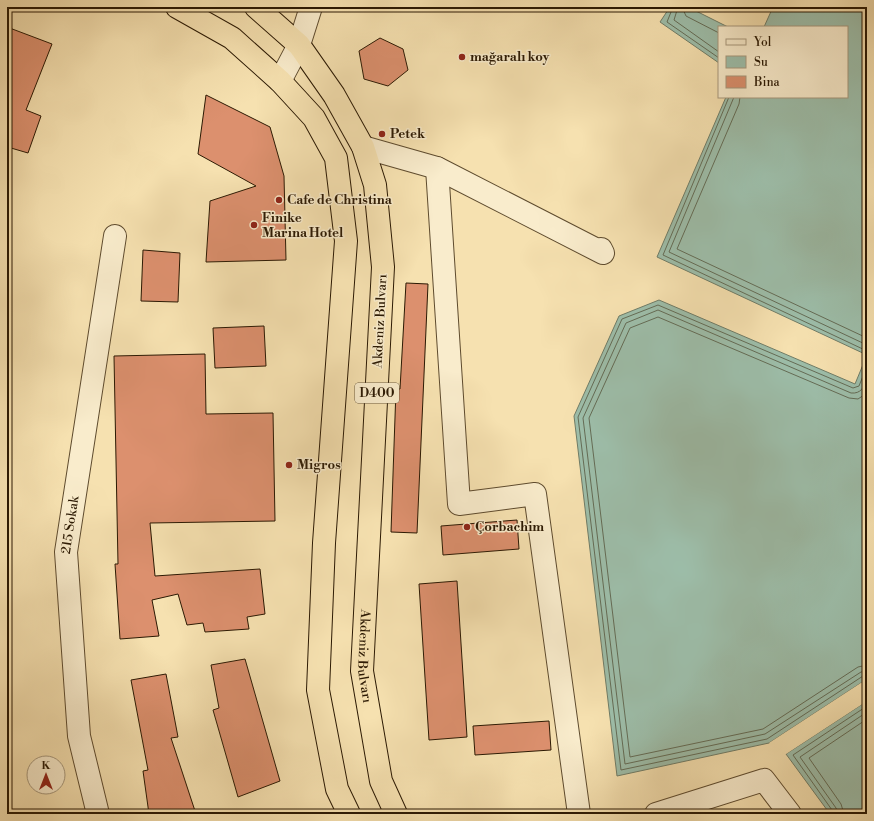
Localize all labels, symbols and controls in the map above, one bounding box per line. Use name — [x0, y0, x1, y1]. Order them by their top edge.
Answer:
legend — [718, 26, 848, 98]
text: Yol — [753, 35, 772, 50]
place label: mağaralı koy — [470, 49, 550, 65]
marker: mağaralı koy — [457, 52, 467, 62]
text: Su — [754, 55, 768, 70]
text: Bina — [753, 75, 781, 90]
place label: Petek — [390, 126, 426, 142]
marker: Petek — [377, 129, 387, 139]
place label: Cafe de Christina — [287, 192, 393, 208]
marker: Cafe de Christina — [274, 195, 284, 205]
place label: Finike Marina Hotel — [262, 210, 344, 241]
marker: Finike Marina Hotel — [249, 220, 259, 230]
street label: Akdeniz Bulvarı — [369, 274, 390, 369]
road number: D400 — [355, 383, 399, 403]
place label: Migros — [297, 457, 341, 473]
marker: Migros — [284, 460, 294, 470]
street label: 215 Sokak — [58, 494, 83, 555]
place label: Çorbachim — [475, 519, 544, 535]
marker: Çorbachim — [462, 522, 472, 532]
street label: Akdeniz Bulvarı — [354, 608, 375, 704]
north arrow — [26, 755, 66, 795]
text: K — [42, 759, 52, 773]

